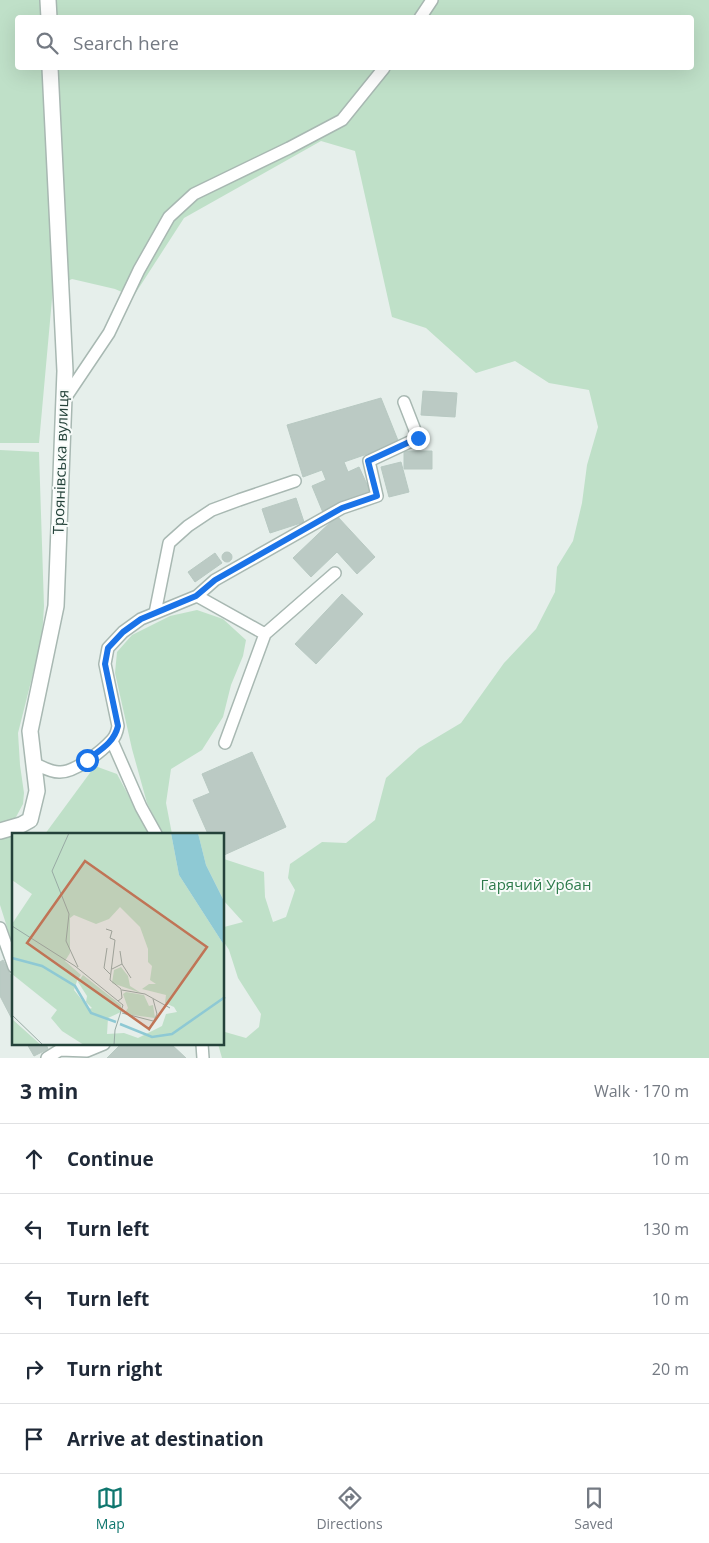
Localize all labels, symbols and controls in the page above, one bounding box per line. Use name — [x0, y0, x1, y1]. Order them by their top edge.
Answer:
search box — [15, 15, 694, 70]
icon: search — [33, 29, 61, 57]
text: Search here — [73, 30, 179, 56]
street label: Троянівська вулиця — [47, 389, 73, 535]
route end — [407, 427, 430, 450]
route start — [76, 749, 99, 772]
inset map — [12, 833, 225, 1046]
park label: Гарячий Урбан — [481, 874, 591, 894]
text: 3 min — [20, 1077, 78, 1105]
text: Walk · 170 m — [594, 1080, 689, 1102]
icon: ahead — [20, 1145, 48, 1173]
text: Continue — [67, 1146, 154, 1172]
text: 10 m — [652, 1148, 689, 1170]
icon: left — [20, 1215, 48, 1243]
text: Turn left — [67, 1216, 149, 1242]
text: 130 m — [643, 1218, 689, 1240]
icon: left — [20, 1285, 48, 1313]
text: Turn left — [67, 1286, 149, 1312]
text: 10 m — [652, 1288, 689, 1310]
icon: right — [20, 1355, 48, 1383]
text: Turn right — [67, 1356, 162, 1382]
text: 20 m — [652, 1358, 689, 1380]
icon: arrive — [20, 1425, 48, 1453]
text: Arrive at destination — [67, 1426, 264, 1452]
tab: Map — [96, 1484, 125, 1533]
tab: Directions — [316, 1484, 383, 1533]
tab: Saved — [574, 1484, 613, 1533]

